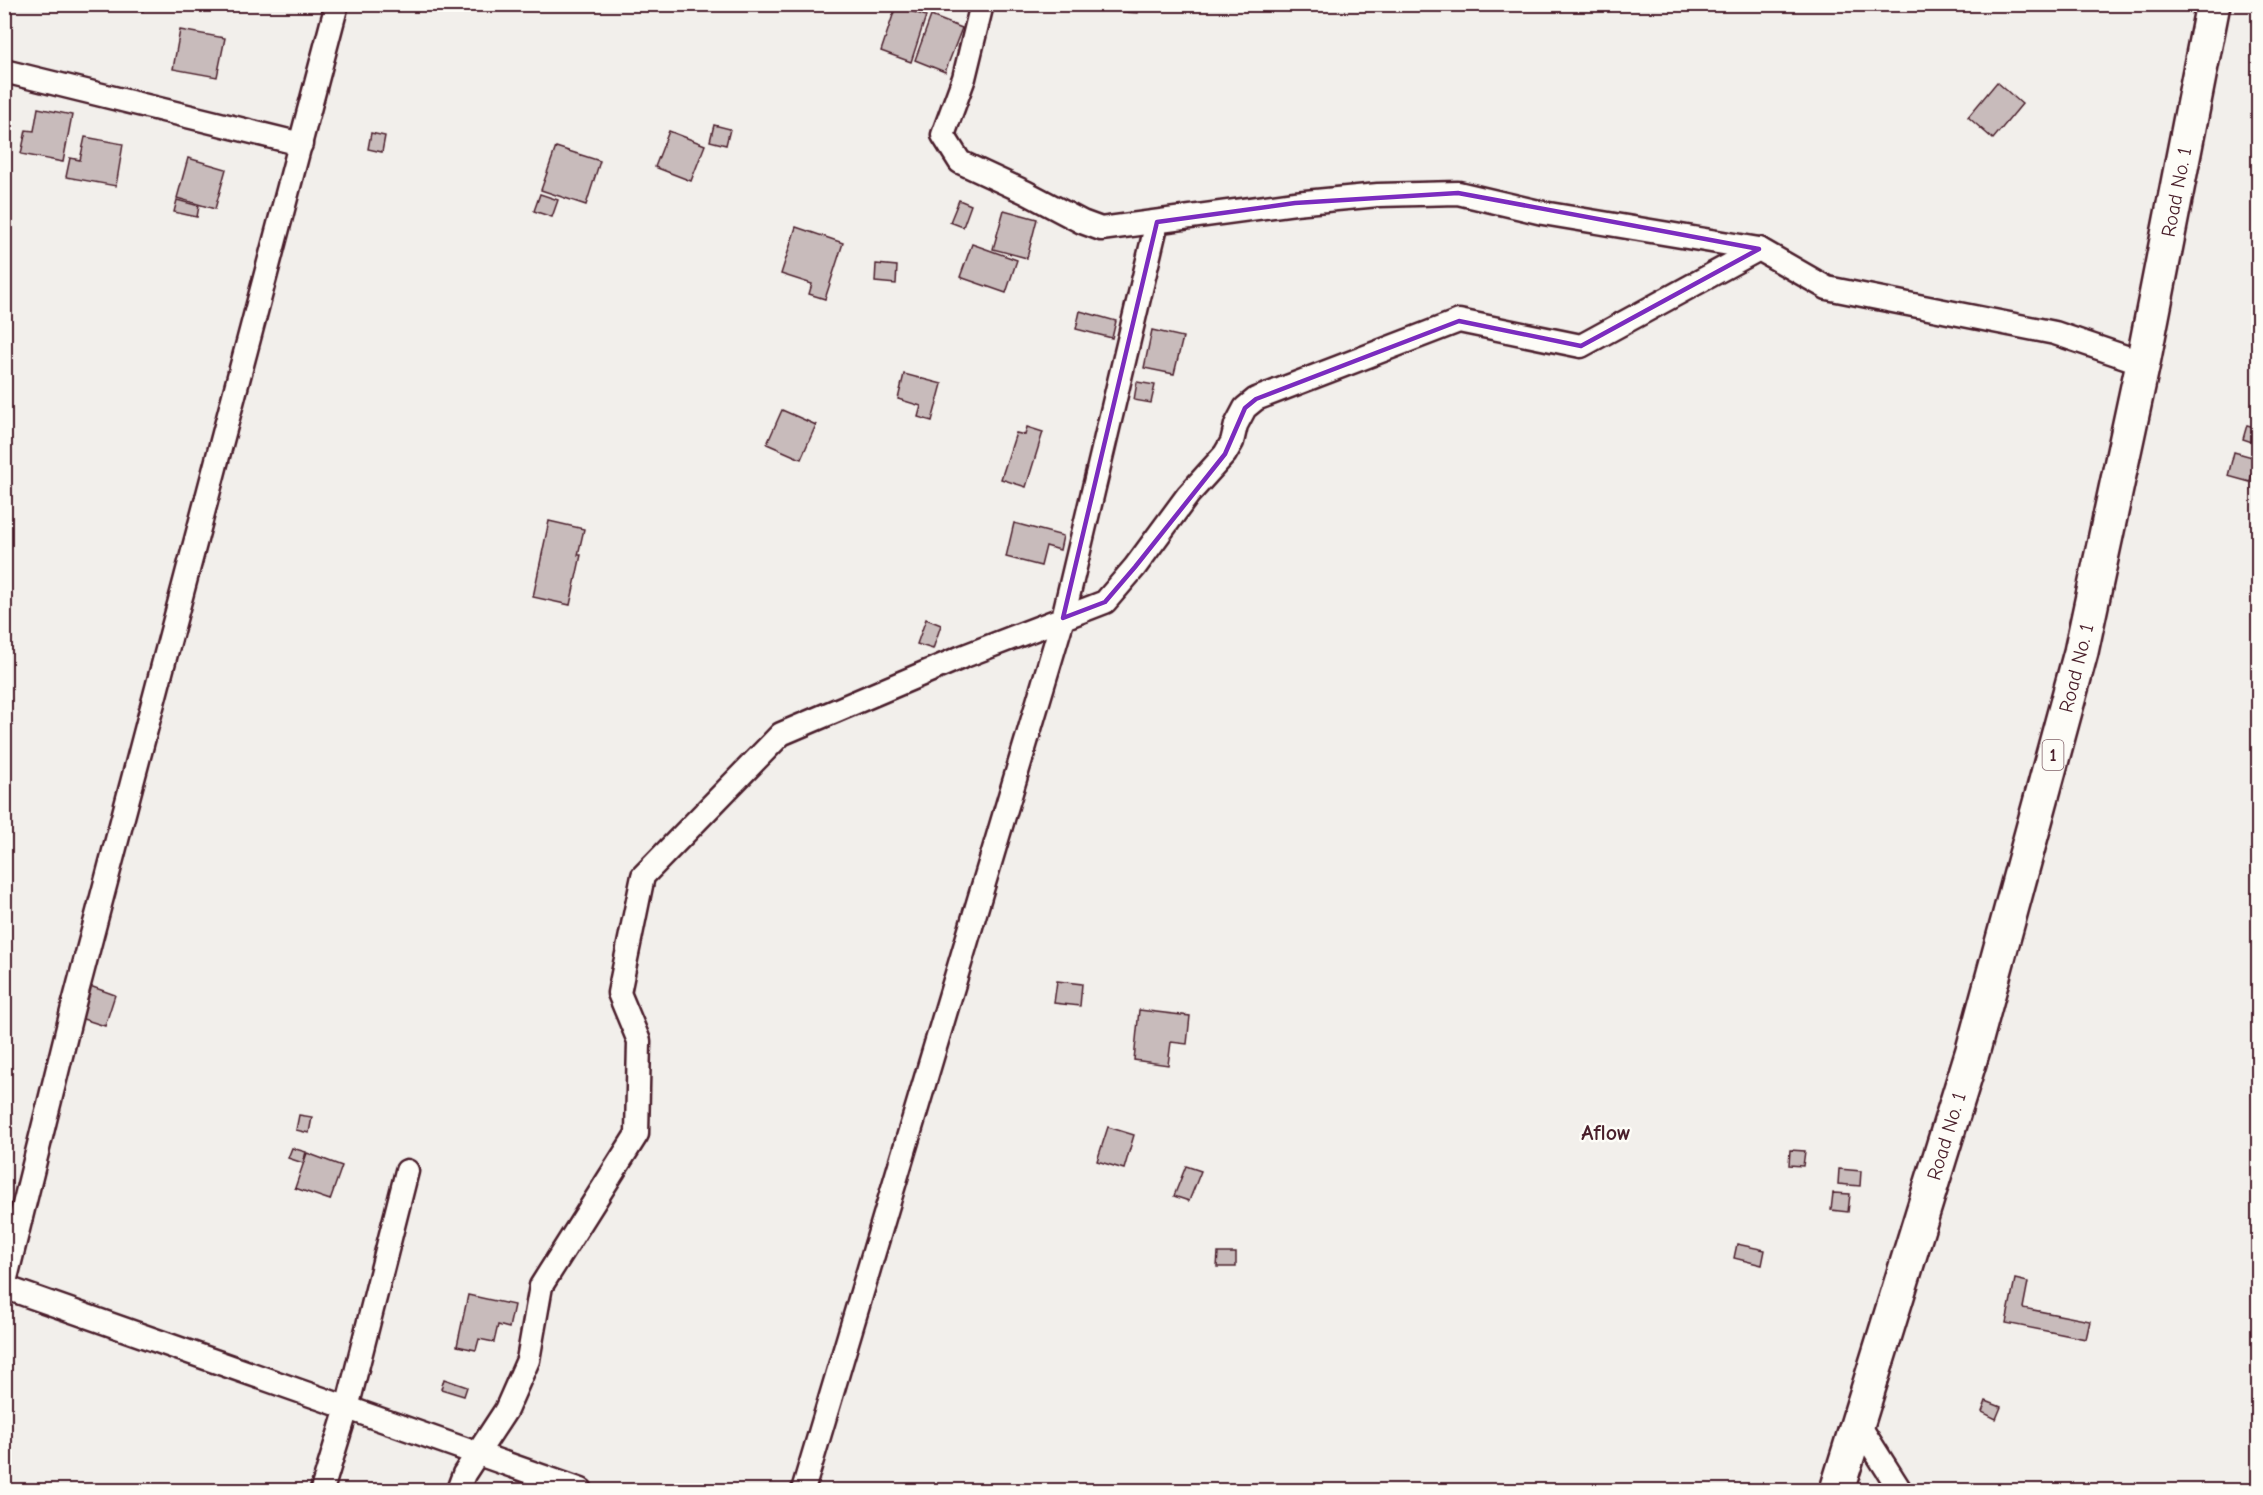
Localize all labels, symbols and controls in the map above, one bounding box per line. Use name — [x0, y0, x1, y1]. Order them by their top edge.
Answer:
street label: Road No. 1 — [2157, 145, 2196, 239]
street label: Road No. 1 — [2054, 621, 2099, 715]
road number: 1 — [2042, 740, 2064, 770]
street label: Road No. 1 — [1922, 1089, 1971, 1183]
district label: Aflow — [1581, 1120, 1631, 1146]

